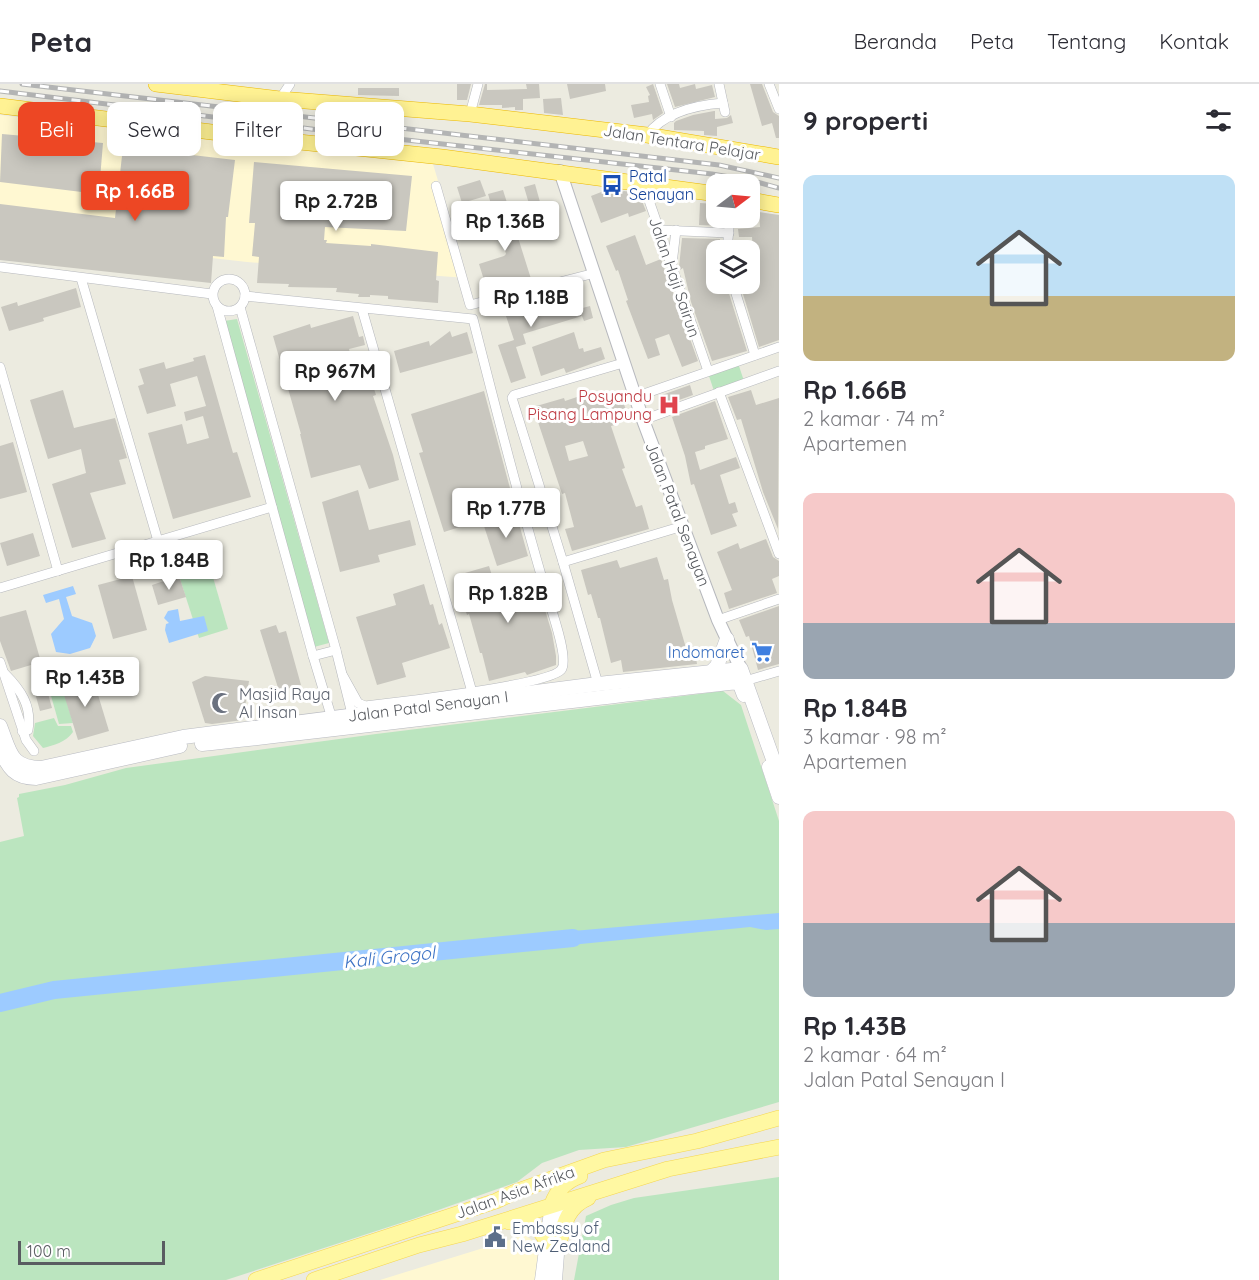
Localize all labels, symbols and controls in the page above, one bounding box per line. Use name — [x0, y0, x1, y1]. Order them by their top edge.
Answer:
text: Peta — [30, 24, 92, 59]
text: Beranda — [853, 28, 937, 54]
text: Peta — [970, 28, 1014, 54]
text: Tentang — [1047, 28, 1126, 54]
text: Kontak — [1159, 28, 1229, 54]
chip: Beli — [18, 102, 95, 156]
chip: Sewa — [107, 102, 201, 156]
chip: Filter — [213, 102, 303, 156]
chip: Baru — [315, 102, 404, 156]
text: 9 properti — [803, 104, 928, 137]
icon: filters — [1202, 104, 1235, 137]
street label: Jalan Tentara Pelajar — [602, 120, 762, 164]
place label: Patal Senayan — [629, 166, 694, 204]
pin: Rp 1.66B — [73, 171, 197, 222]
bus stop icon: Patal Senayan — [600, 173, 624, 197]
north arrow — [706, 174, 760, 228]
map controls — [706, 174, 760, 294]
text: Rp 1.66B — [95, 178, 175, 203]
pin: Rp 2.72B — [274, 181, 398, 232]
text: Rp 2.72B — [294, 188, 378, 213]
pin: Rp 1.36B — [443, 201, 567, 252]
text: Rp 1.36B — [465, 208, 545, 233]
street label: Jalan Haji Sairun — [645, 214, 705, 340]
icon: home — [965, 214, 1073, 322]
button: layers — [706, 240, 760, 294]
pin: Rp 1.18B — [469, 277, 593, 328]
text: Rp 1.18B — [493, 284, 569, 309]
pin: Rp 967M — [280, 351, 390, 402]
text: Rp 967M — [294, 358, 376, 383]
text: Rp 1.66B — [803, 373, 907, 406]
place label: Posyandu Pisang Lampung — [527, 386, 652, 424]
hospital icon: Posyandu Pisang Lampung — [657, 393, 681, 417]
text: 2 kamar · 74 m² — [803, 406, 945, 431]
text: Apartemen — [803, 431, 907, 456]
street label: Jalan Patal Senayan — [641, 439, 715, 589]
pin: Rp 1.77B — [444, 488, 568, 539]
text: Rp 1.77B — [466, 495, 546, 520]
icon: home — [965, 532, 1073, 640]
pin: Rp 1.84B — [107, 540, 231, 591]
text: Rp 1.84B — [129, 547, 209, 572]
pin: Rp 1.82B — [446, 573, 570, 624]
text: Rp 1.82B — [468, 580, 548, 605]
supermarket icon: Indomaret — [750, 640, 774, 664]
place label: Indomaret — [668, 642, 745, 662]
pin: Rp 1.43B — [23, 657, 147, 708]
text: Rp 1.43B — [45, 664, 125, 689]
place label: Masjid Raya Al Insan — [239, 684, 331, 722]
street label: Jalan Patal Senayan I — [347, 686, 509, 726]
mosque icon: Masjid Raya Al Insan — [210, 691, 234, 715]
text: Rp 1.84B — [803, 691, 908, 724]
text: 3 kamar · 98 m² — [803, 724, 947, 749]
text: Apartemen — [803, 749, 907, 774]
icon: home — [965, 850, 1073, 958]
water label: Kali Grogol — [342, 941, 438, 973]
text: Rp 1.43B — [803, 1009, 907, 1042]
text: 2 kamar · 64 m² — [803, 1042, 947, 1067]
text: Jalan Patal Senayan I — [803, 1067, 1005, 1092]
street label: Jalan Asia Afrika — [453, 1161, 577, 1223]
place label: Embassy of New Zealand — [512, 1218, 610, 1256]
public building icon: Embassy of New Zealand — [483, 1225, 507, 1249]
scale bar — [18, 1238, 165, 1266]
text: 100 m — [27, 1241, 71, 1261]

